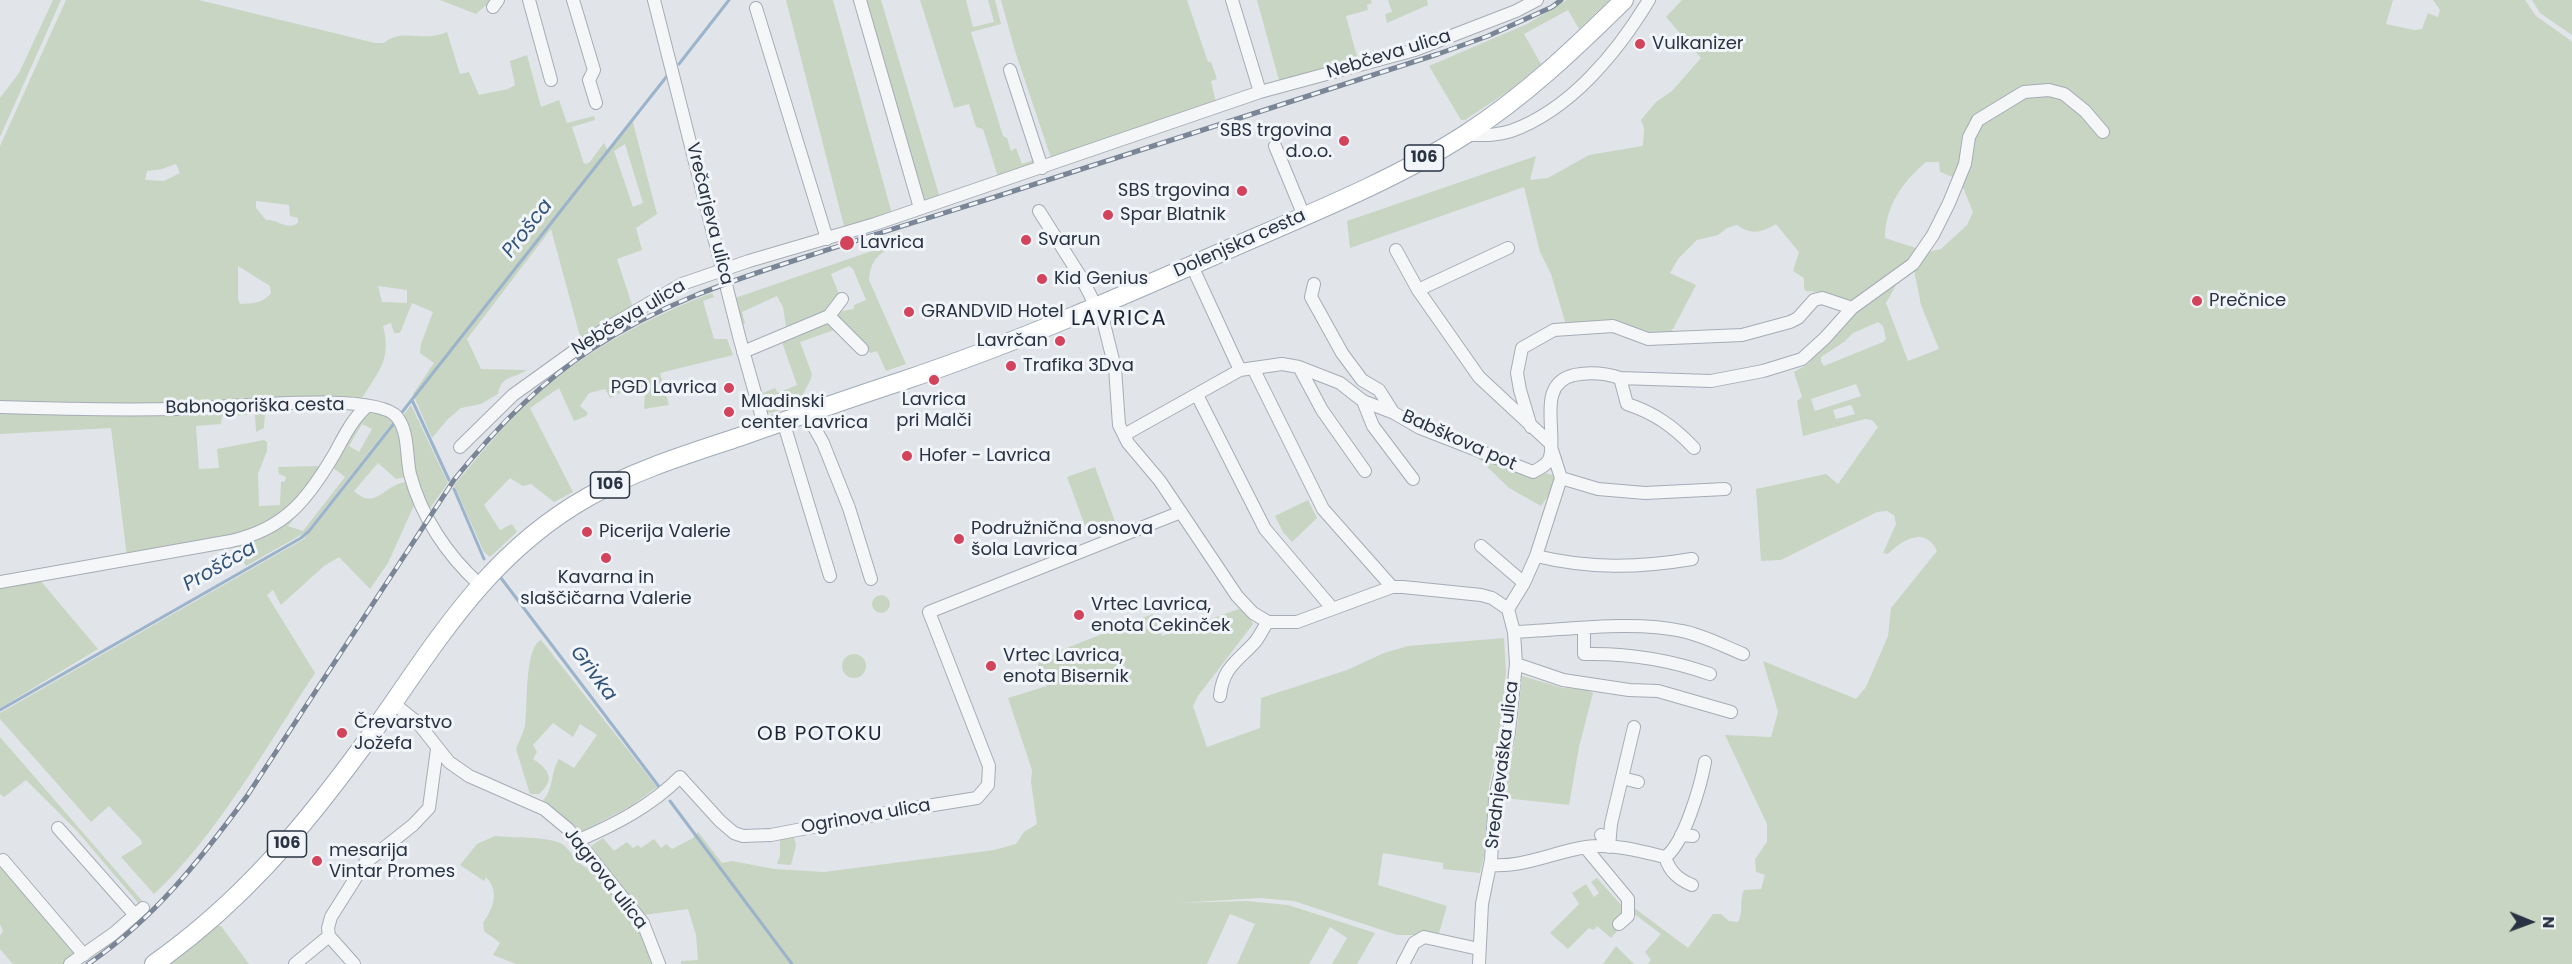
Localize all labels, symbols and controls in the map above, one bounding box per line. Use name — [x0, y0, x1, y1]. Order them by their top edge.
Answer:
street label: Nebčeva ulica — [1324, 26, 1454, 84]
place label: Vulkanizer — [1652, 33, 1744, 55]
marker: Vulkanizer — [1633, 37, 1647, 51]
place label: SBS trgovina d.o.o. — [1220, 120, 1332, 162]
marker: SBS trgovina d.o.o. — [1337, 134, 1351, 148]
street label: Vrečarjeva ulica — [681, 141, 737, 287]
road number: 106 — [1404, 145, 1444, 171]
place label: SBS trgovina — [1118, 180, 1230, 202]
marker: SBS trgovina — [1235, 184, 1249, 198]
water label: Prošca — [498, 195, 558, 263]
place label: Spar Blatnik — [1120, 204, 1226, 226]
street label: Dolenjska cesta — [1171, 205, 1309, 283]
marker: Spar Blatnik — [1101, 208, 1115, 222]
place label: Svarun — [1038, 229, 1101, 251]
place label: Lavrica — [860, 232, 924, 254]
marker: Svarun — [1019, 233, 1033, 247]
marker: Lavrica — [838, 234, 856, 252]
place label: Kid Genius — [1054, 268, 1148, 290]
marker: Kid Genius — [1035, 272, 1049, 286]
street label: Nebčeva ulica — [568, 276, 690, 360]
place label: Prečnice — [2209, 290, 2286, 312]
marker: Prečnice — [2190, 294, 2204, 308]
place label: GRANDVID Hotel — [921, 301, 1064, 323]
marker: GRANDVID Hotel — [902, 305, 916, 319]
district label: LAVRICA — [1071, 307, 1167, 333]
place label: Lavrčan — [977, 330, 1048, 352]
marker: Lavrčan — [1053, 334, 1067, 348]
place label: Trafika 3Dva — [1023, 355, 1134, 377]
marker: Trafika 3Dva — [1004, 359, 1018, 373]
marker: Lavrica pri Malči — [927, 373, 941, 387]
place label: PGD Lavrica — [611, 377, 717, 399]
marker: PGD Lavrica — [722, 381, 736, 395]
place label: Lavrica pri Malči — [896, 389, 972, 432]
place label: Mladinski center Lavrica — [741, 391, 868, 434]
street label: Babnogoriška cesta — [165, 395, 345, 419]
marker: Mladinski center Lavrica — [722, 405, 736, 419]
street label: Babškova pot — [1398, 406, 1520, 476]
place label: Hofer - Lavrica — [919, 445, 1051, 467]
marker: Hofer - Lavrica — [900, 449, 914, 463]
road number: 106 — [590, 472, 630, 498]
place label: Podružnična osnova šola Lavrica — [971, 518, 1153, 560]
place label: Picerija Valerie — [599, 521, 731, 543]
marker: Picerija Valerie — [580, 525, 594, 539]
marker: Podružnična osnova šola Lavrica — [952, 532, 966, 546]
water label: Proščca — [179, 537, 261, 597]
marker: Kavarna in slaščičarna Valerie — [599, 551, 613, 565]
place label: Kavarna in slaščičarna Valerie — [520, 567, 692, 610]
place label: Vrtec Lavrica, enota Cekinček — [1091, 594, 1230, 636]
marker: Vrtec Lavrica, enota Cekinček — [1072, 608, 1086, 622]
water label: Grivka — [564, 642, 622, 706]
place label: Vrtec Lavrica, enota Bisernik — [1003, 645, 1129, 688]
marker: Vrtec Lavrica, enota Bisernik — [984, 659, 998, 673]
street label: Srednjevaška ulica — [1482, 680, 1524, 850]
place label: Črevarstvo Jožefa — [354, 712, 452, 754]
district label: OB POTOKU — [757, 723, 883, 747]
marker: Črevarstvo Jožefa — [335, 726, 349, 740]
street label: Ogrinova ulica — [800, 795, 932, 839]
street label: Jagrova ulica — [559, 824, 651, 934]
road number: 106 — [268, 831, 306, 857]
place label: mesarija Vintar Promes — [329, 840, 455, 882]
marker: mesarija Vintar Promes — [310, 854, 324, 868]
north arrow — [2500, 892, 2560, 952]
text: N — [2537, 916, 2560, 929]

